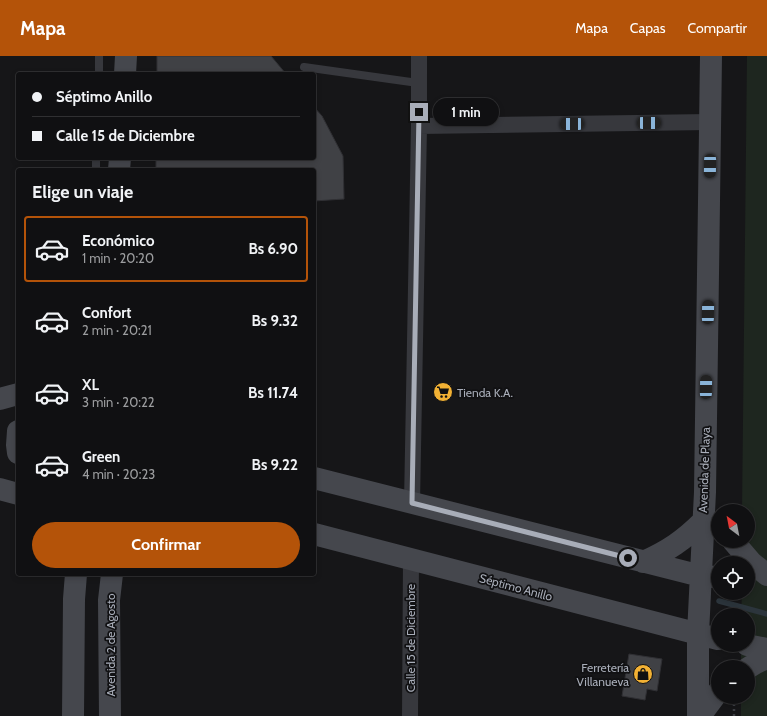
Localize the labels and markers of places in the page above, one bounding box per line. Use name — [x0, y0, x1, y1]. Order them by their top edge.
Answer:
supermarket icon: Tienda K.A. — [432, 381, 454, 403]
place label: Tienda K.A. — [457, 385, 513, 400]
place label: Ferretería Villanueva — [576, 660, 629, 689]
shop icon: Ferretería Villanueva — [632, 663, 654, 685]

